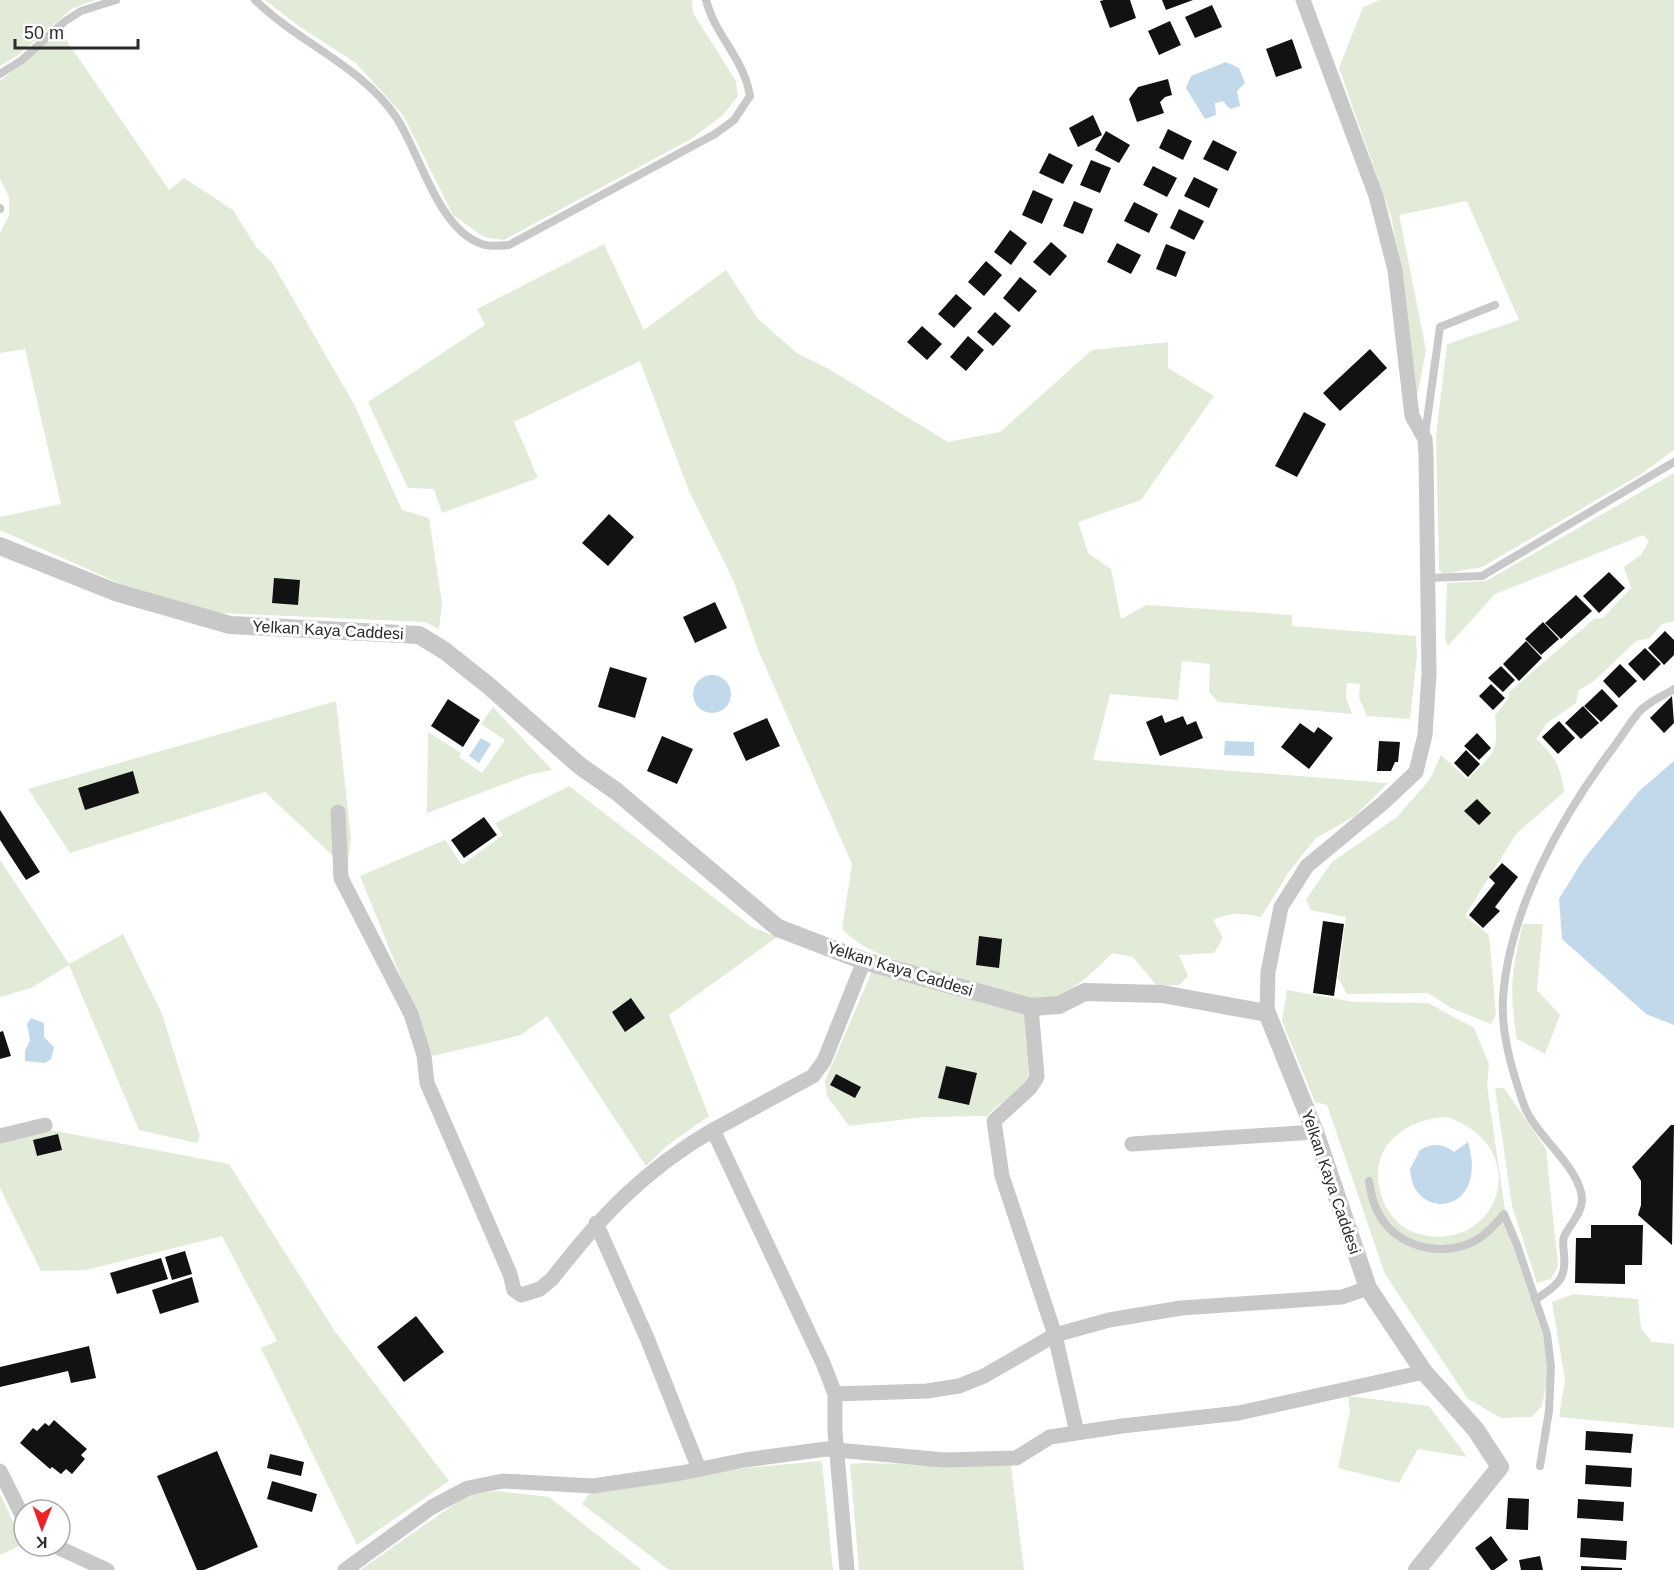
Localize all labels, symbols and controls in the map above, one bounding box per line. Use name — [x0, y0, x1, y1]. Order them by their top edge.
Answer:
scale bar — [15, 12, 138, 50]
text: 50 m — [24, 23, 64, 43]
street label: Yelkan Kaya Caddesi — [252, 618, 404, 642]
street label: Yelkan Kaya Caddesi — [825, 939, 975, 999]
street label: Yelkan Kaya Caddesi — [1298, 1108, 1364, 1256]
north arrow — [12, 1498, 72, 1558]
text: K — [35, 1534, 48, 1551]

